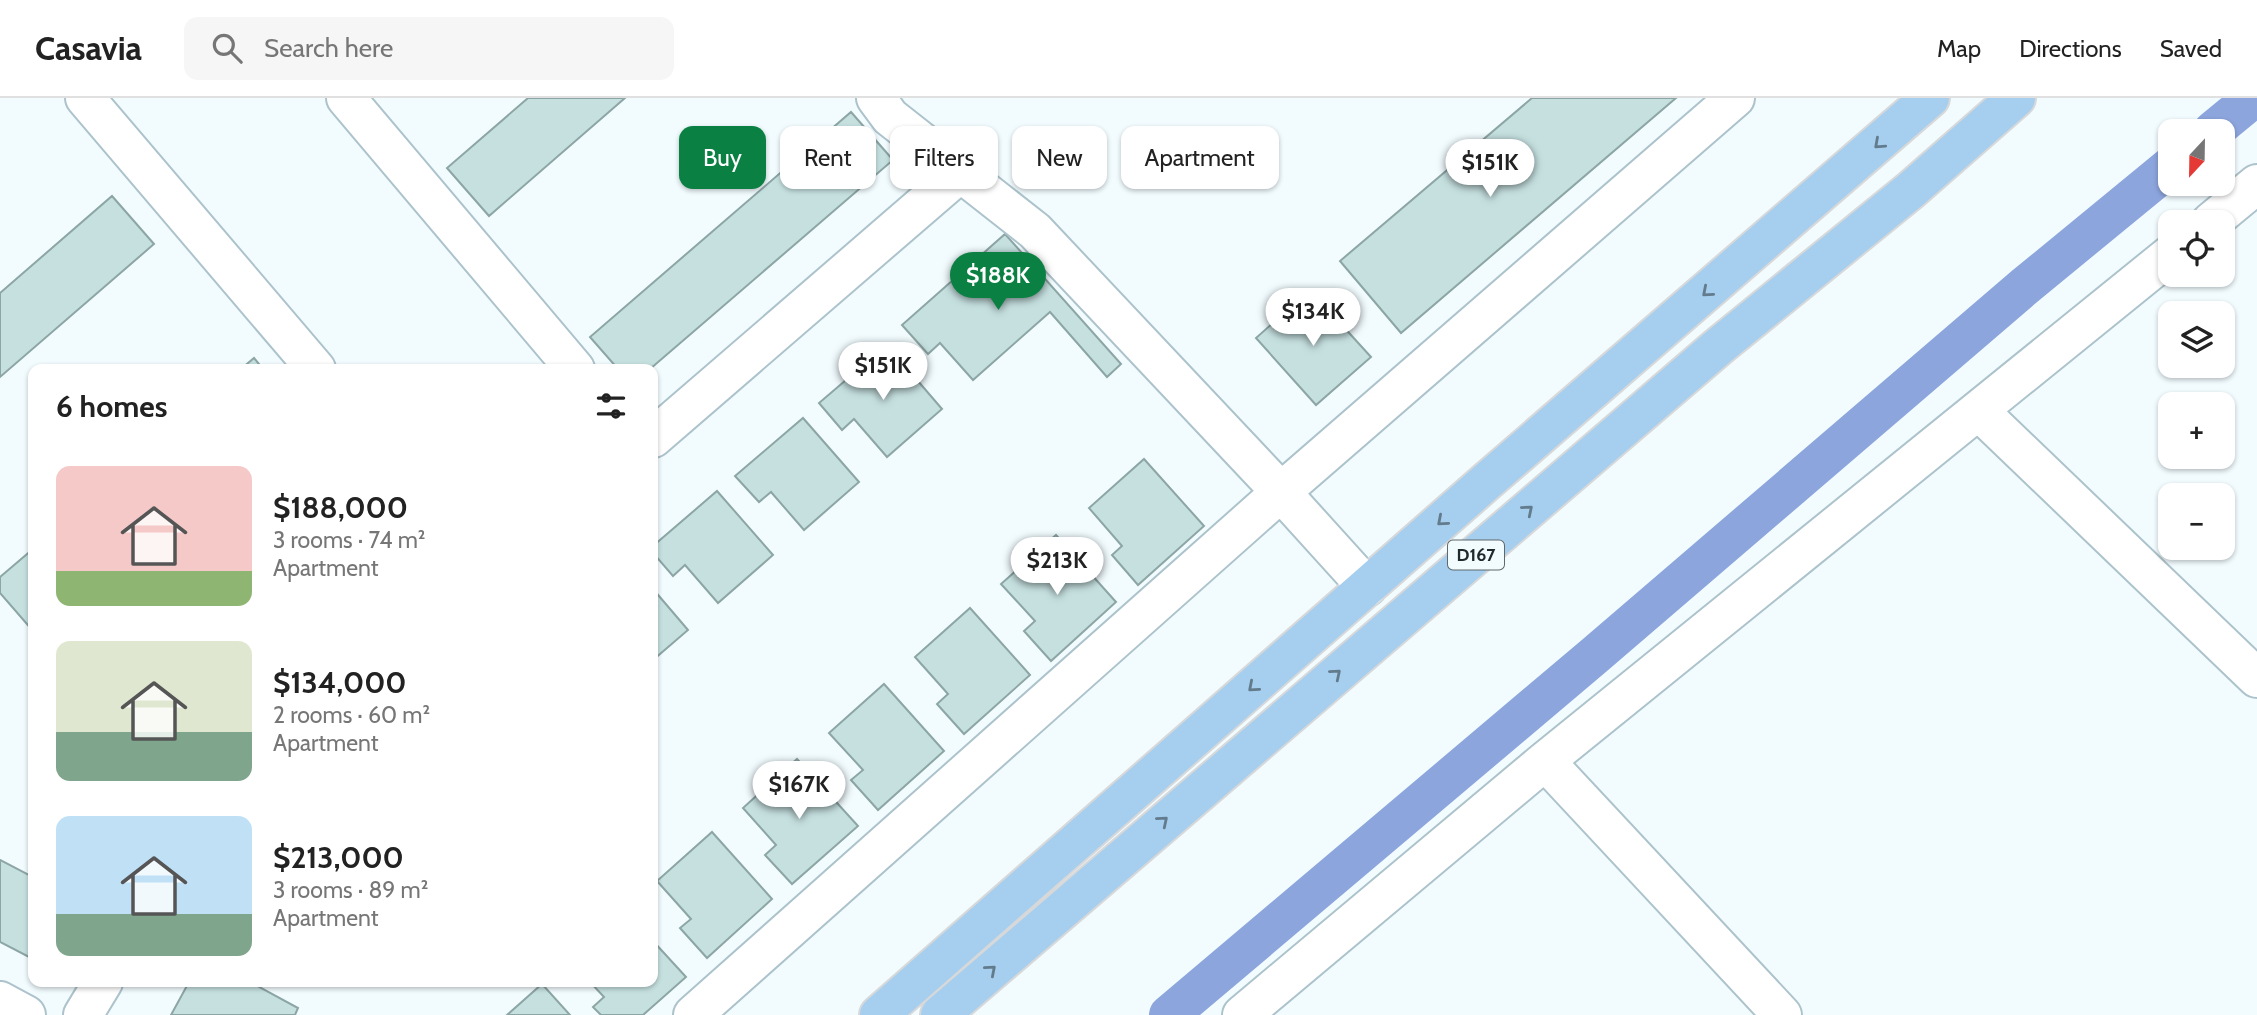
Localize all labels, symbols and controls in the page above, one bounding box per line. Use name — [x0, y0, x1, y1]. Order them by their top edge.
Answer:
search box — [184, 17, 674, 80]
text: Casavia — [35, 28, 142, 68]
icon: search — [208, 29, 246, 67]
text: Search here — [264, 32, 393, 64]
text: Map — [1937, 34, 1981, 63]
text: Directions — [2019, 34, 2122, 63]
text: Saved — [2160, 34, 2222, 63]
north arrow — [2158, 119, 2235, 196]
map controls — [2158, 119, 2235, 560]
chip: Buy — [679, 126, 766, 189]
chip: Rent — [780, 126, 876, 189]
chip: Filters — [890, 126, 998, 189]
chip: New — [1012, 126, 1107, 189]
chip: Apartment — [1121, 126, 1279, 189]
one-way arrow — [1874, 136, 1887, 148]
pin: $151K — [1441, 140, 1539, 199]
text: $151K — [1461, 148, 1519, 176]
button: locate — [2158, 210, 2235, 287]
pin: $188K — [949, 252, 1047, 312]
text: $188K — [966, 261, 1030, 289]
one-way arrow — [1702, 284, 1715, 296]
pin: $134K — [1264, 288, 1362, 348]
text: $134K — [1282, 297, 1344, 325]
button: layers — [2158, 301, 2235, 378]
pin: $151K — [834, 342, 932, 402]
text: $151K — [854, 351, 912, 379]
icon: filters — [592, 387, 630, 425]
text: 6 homes — [56, 388, 167, 425]
button: + — [2158, 392, 2235, 469]
button: − — [2158, 483, 2235, 560]
text: $188,000 — [273, 489, 408, 526]
icon: home — [112, 494, 196, 578]
one-way arrow — [1520, 506, 1533, 518]
one-way arrow — [1437, 513, 1450, 525]
text: 3 rooms · 74 m² — [273, 526, 425, 554]
pin: $213K — [1008, 538, 1106, 597]
road number: D167 — [1448, 541, 1504, 570]
text: $213K — [1027, 546, 1087, 574]
text: Apartment — [273, 554, 378, 582]
text: $134,000 — [273, 664, 407, 701]
icon: home — [112, 669, 196, 753]
one-way arrow — [1328, 670, 1341, 682]
one-way arrow — [1248, 679, 1261, 691]
text: 2 rooms · 60 m² — [273, 701, 430, 729]
text: Apartment — [273, 729, 378, 757]
pin: $167K — [750, 762, 848, 821]
text: $167K — [769, 770, 829, 798]
one-way arrow — [1155, 817, 1168, 829]
text: $213,000 — [273, 839, 404, 876]
icon: home — [112, 844, 196, 928]
text: 3 rooms · 89 m² — [273, 876, 428, 904]
text: Apartment — [273, 904, 378, 932]
one-way arrow — [983, 966, 996, 978]

